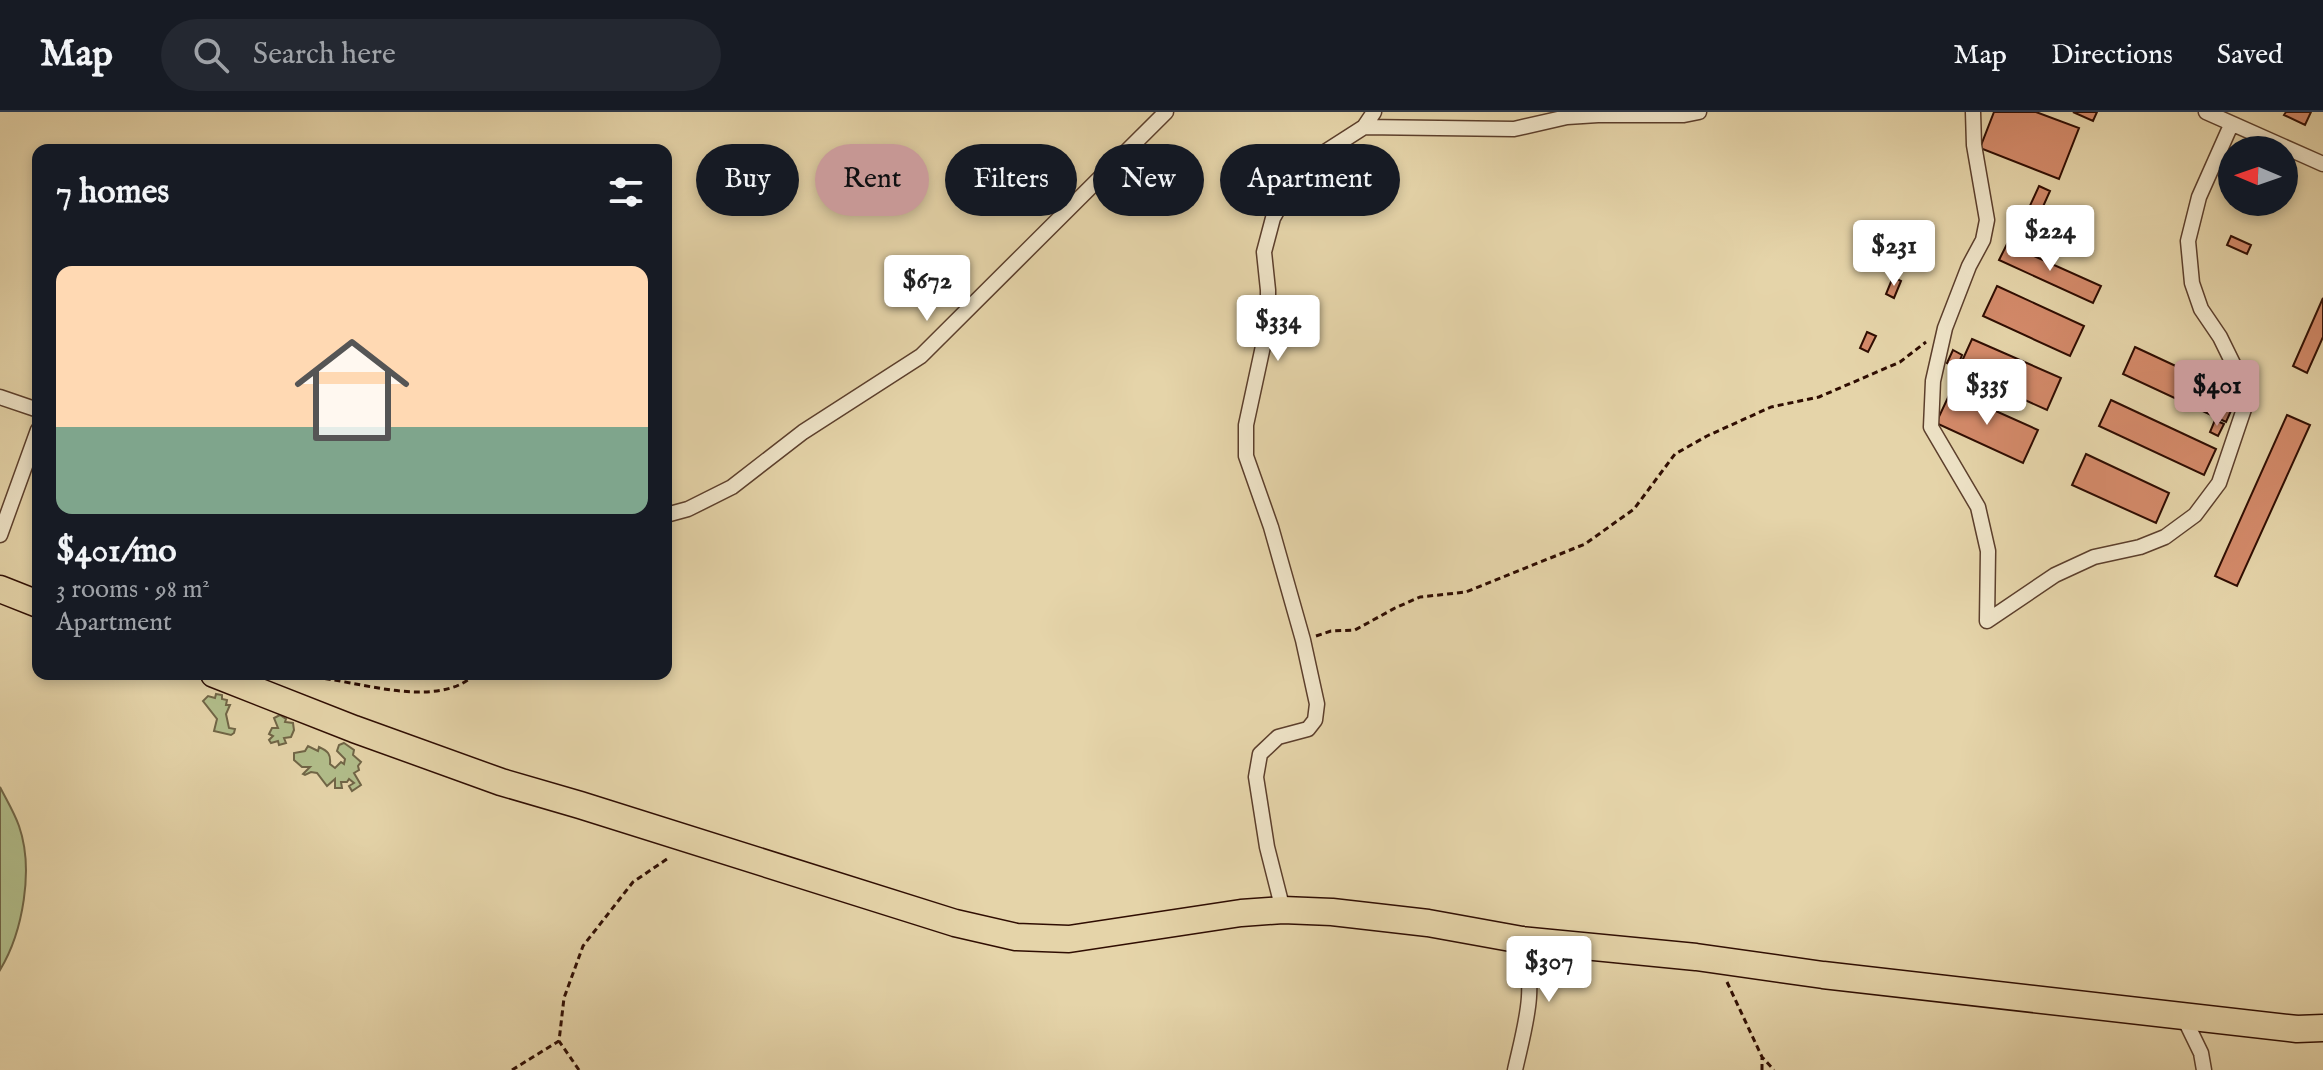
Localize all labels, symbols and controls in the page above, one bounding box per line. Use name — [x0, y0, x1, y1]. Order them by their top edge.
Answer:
search box — [161, 19, 721, 91]
text: Map — [40, 31, 113, 79]
icon: search — [189, 33, 233, 77]
text: Search here — [253, 36, 396, 74]
text: Map — [1953, 38, 2007, 73]
text: Directions — [2051, 38, 2173, 73]
text: Saved — [2217, 38, 2283, 73]
north arrow — [2218, 136, 2298, 216]
map controls — [2218, 136, 2298, 216]
chip: Buy — [696, 144, 799, 216]
chip: Rent — [815, 144, 929, 216]
chip: Filters — [945, 144, 1077, 216]
chip: New — [1093, 144, 1204, 216]
chip: Apartment — [1220, 144, 1400, 216]
icon: filters — [604, 170, 648, 214]
text: 7 homes — [56, 171, 169, 214]
pin: $224 — [2003, 205, 2097, 273]
text: $224 — [2024, 214, 2076, 247]
pin: $231 — [1847, 220, 1941, 288]
text: $231 — [1871, 229, 1917, 262]
pin: $672 — [880, 255, 974, 323]
text: $672 — [902, 264, 952, 297]
pin: $334 — [1231, 295, 1325, 363]
text: $334 — [1255, 304, 1301, 337]
icon: home — [280, 318, 424, 462]
pin: $335 — [1940, 359, 2034, 427]
pin: $401 — [2170, 360, 2264, 428]
text: $335 — [1965, 368, 2009, 401]
text: $401 — [2192, 369, 2242, 402]
text: $401/mo — [56, 530, 177, 573]
text: 3 rooms · 98 m² — [56, 573, 210, 606]
text: Apartment — [56, 606, 172, 639]
pin: $307 — [1502, 936, 1596, 1004]
text: $307 — [1524, 945, 1574, 978]

